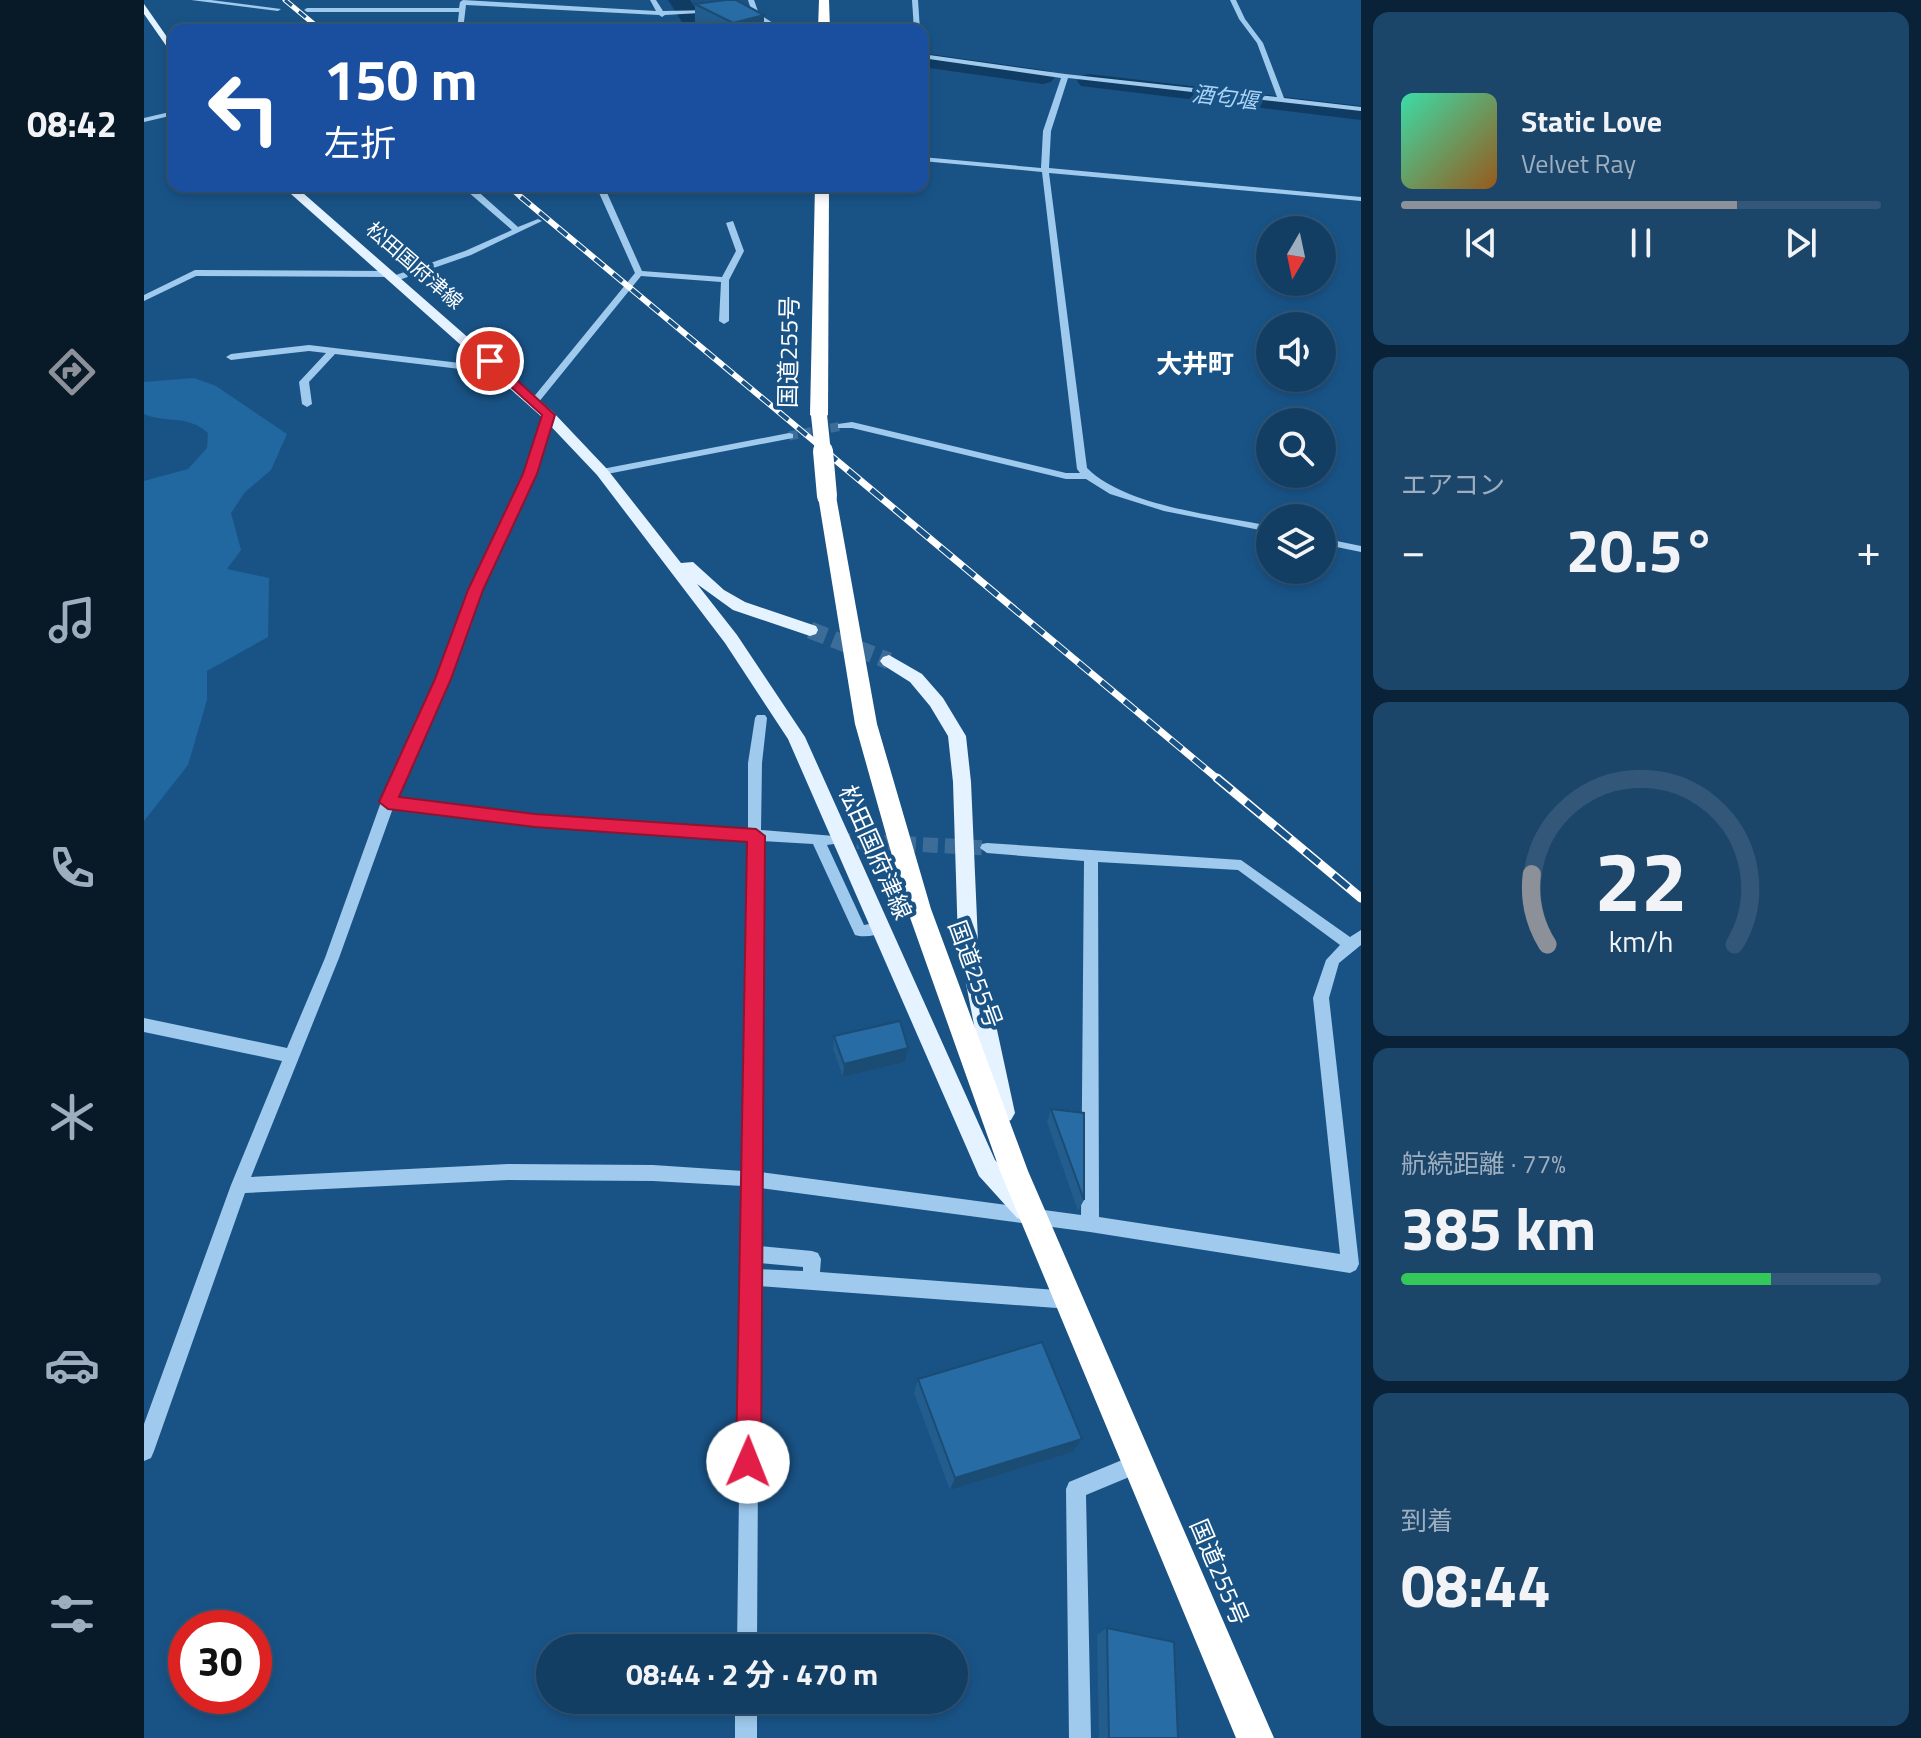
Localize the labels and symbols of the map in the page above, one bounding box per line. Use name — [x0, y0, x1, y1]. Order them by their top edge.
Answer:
water label: 酒匂堰 — [1190, 76, 1264, 118]
street label: 松田国府津線 — [360, 214, 470, 316]
north arrow — [1256, 216, 1336, 296]
street label: 国道255号 — [769, 296, 807, 408]
pin — [456, 327, 524, 395]
district label: 大井町 — [1156, 344, 1234, 383]
street label: 松田国府津線 — [830, 779, 922, 925]
street label: 国道255号 — [940, 915, 1012, 1033]
position arrow — [706, 1420, 790, 1504]
street label: 国道255号 — [1181, 1513, 1259, 1631]
speed limit sign: 30 — [168, 1610, 272, 1714]

